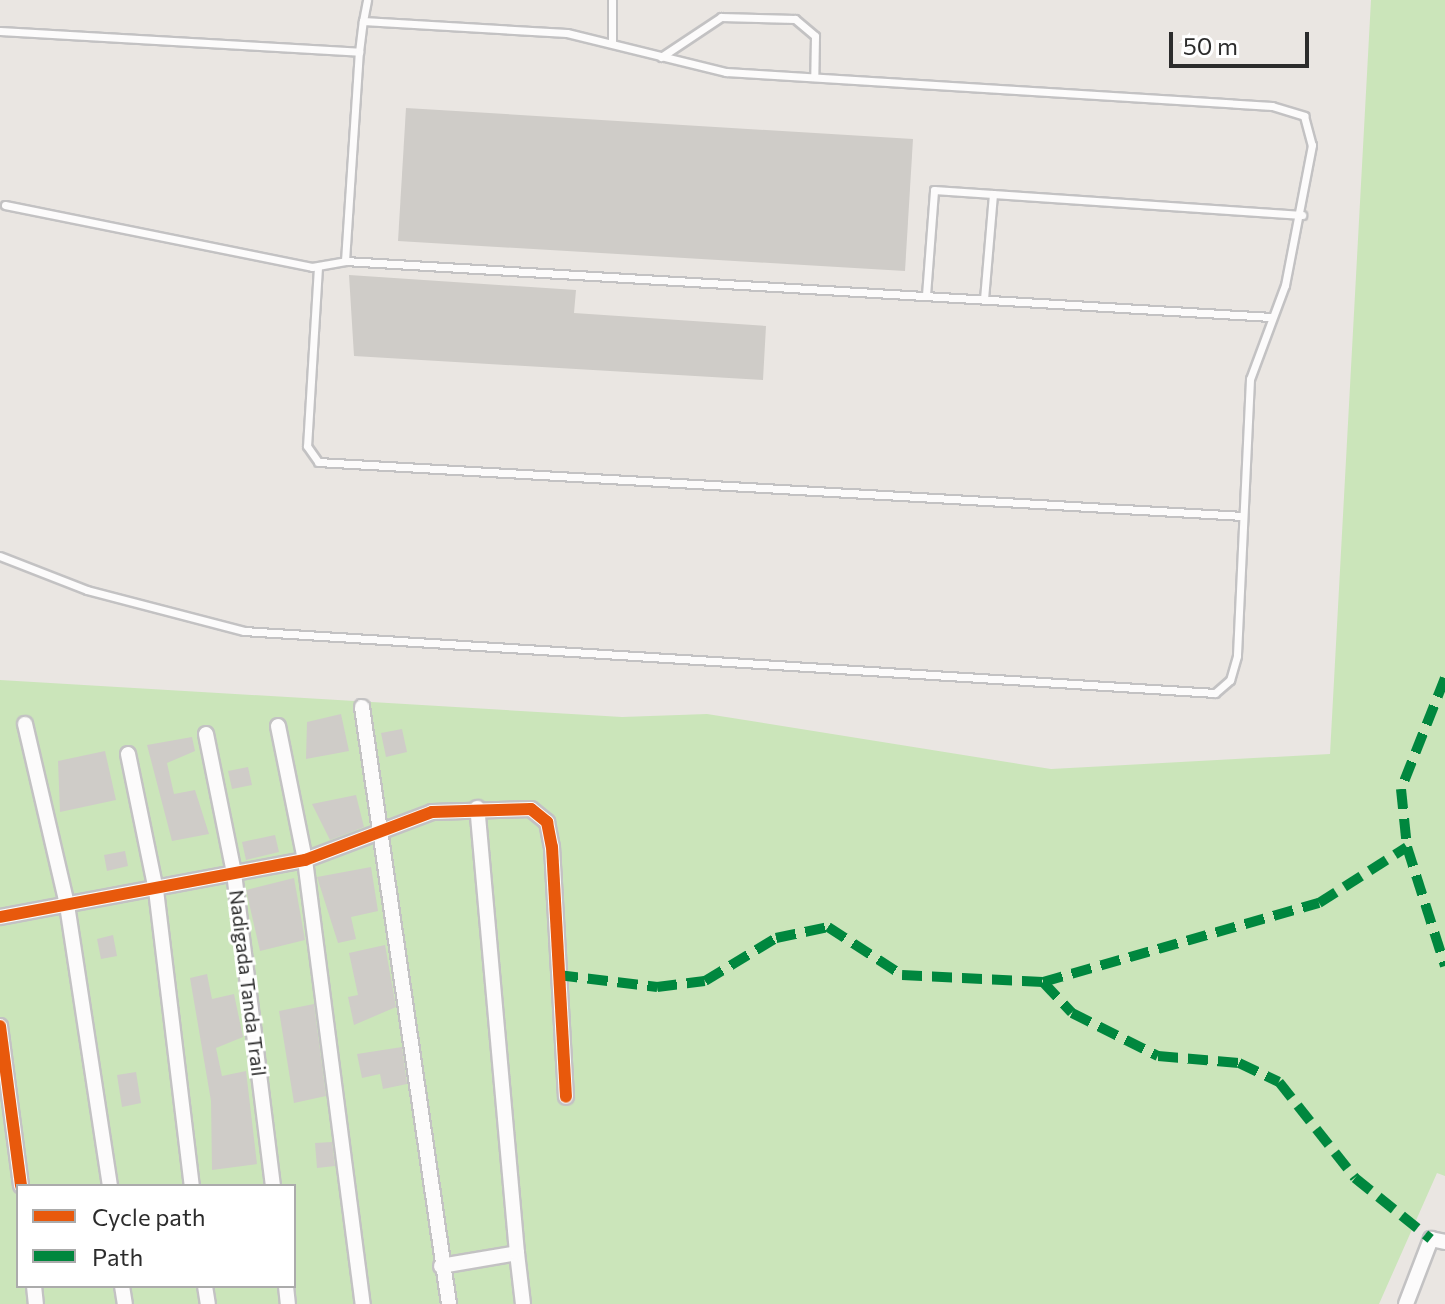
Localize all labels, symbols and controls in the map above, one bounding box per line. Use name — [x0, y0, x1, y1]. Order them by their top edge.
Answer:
scale bar — [1173, 16, 1313, 66]
text: 50 m — [1183, 31, 1238, 60]
street label: Nadigada Tanda Trail — [225, 888, 271, 1078]
legend — [16, 1184, 296, 1288]
text: Cycle path — [92, 1202, 206, 1231]
text: Path — [92, 1242, 143, 1271]

